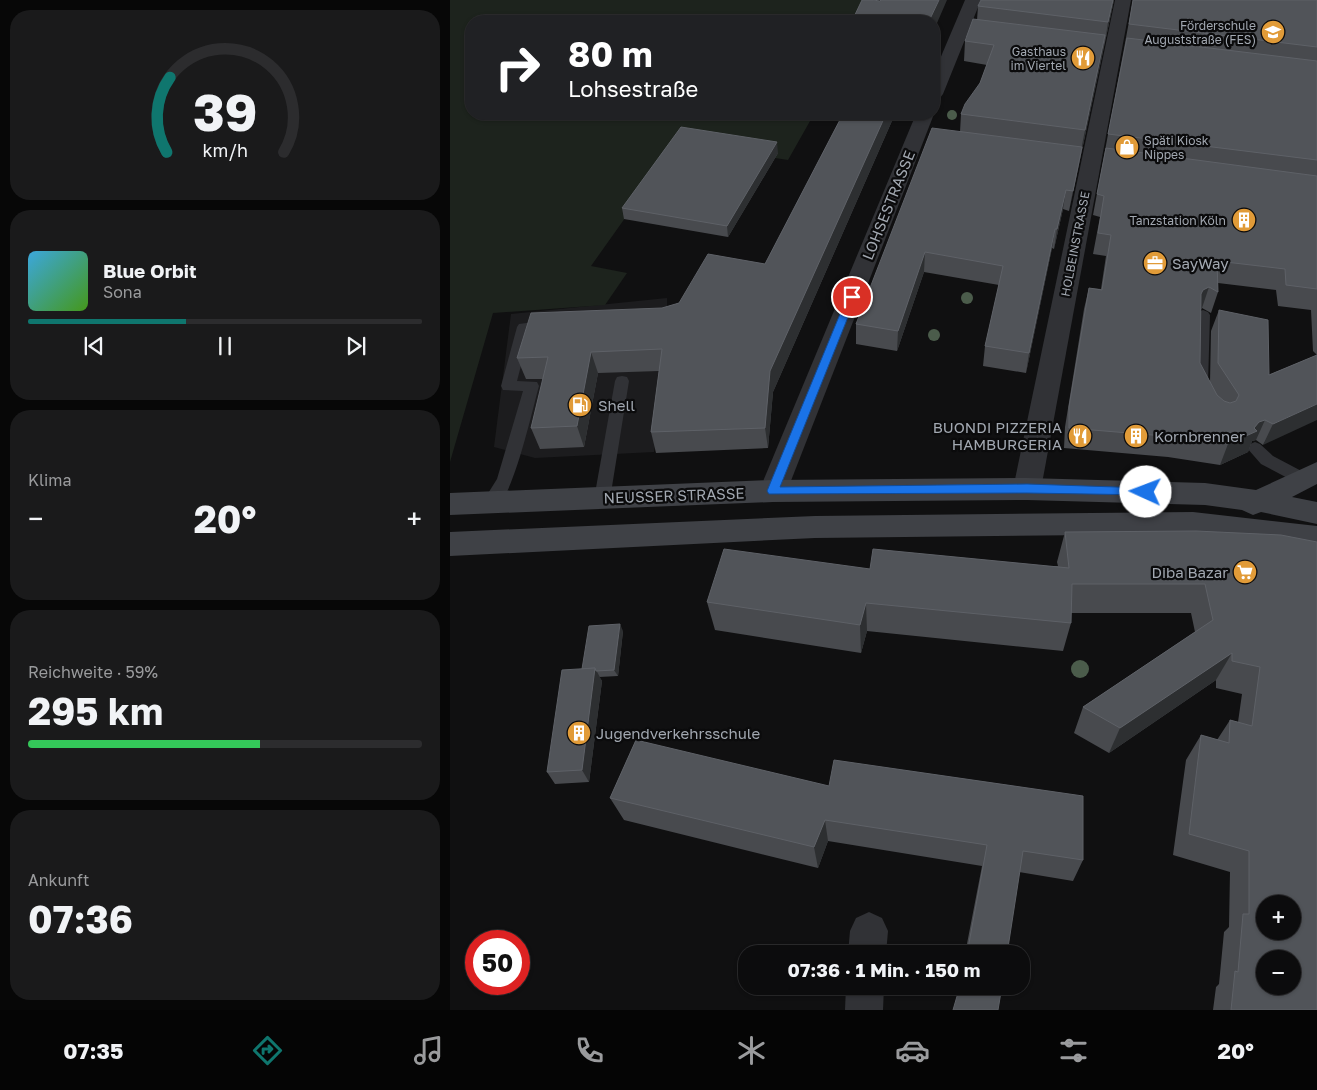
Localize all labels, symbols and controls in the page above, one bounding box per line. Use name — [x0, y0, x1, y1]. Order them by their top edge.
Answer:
place label: Förderschule Auguststraße (FES) — [1144, 18, 1256, 47]
school or university icon: Förderschule Auguststraße (FES) — [1260, 19, 1286, 45]
text: 80 m — [568, 33, 653, 75]
icon: right — [485, 35, 550, 100]
place label: Gasthaus im Viertel — [1010, 44, 1066, 73]
restaurant icon: Gasthaus im Viertel — [1070, 45, 1096, 71]
text: Lohsestraße — [568, 75, 698, 102]
text: 39 — [193, 80, 257, 142]
place label: Späti Kiosk Nippes — [1144, 133, 1209, 162]
shop icon: Späti Kiosk Nippes — [1114, 134, 1140, 160]
text: km/h — [202, 139, 248, 161]
street label: LOHSESTRASSE — [858, 148, 918, 262]
street label: HOLBEINSTRASSE — [1057, 190, 1093, 298]
building icon: Tanzstation Köln — [1231, 207, 1257, 233]
place label: Tanzstation Köln — [1129, 213, 1226, 228]
office icon: SayWay — [1142, 250, 1168, 276]
place label: SayWay — [1172, 254, 1229, 272]
text: Blue Orbit — [103, 259, 197, 282]
pin — [831, 276, 873, 318]
text: Sona — [103, 282, 142, 302]
icon: arrive — [838, 283, 866, 311]
icon: previous — [80, 332, 108, 360]
icon: pause — [211, 332, 239, 360]
icon: next — [342, 332, 370, 360]
fuel station icon: Shell — [567, 392, 593, 418]
place label: Shell — [598, 396, 635, 414]
place label: BUONDI PIZZERIA HAMBURGERIA — [933, 418, 1062, 453]
restaurant icon: BUONDI PIZZERIA HAMBURGERIA — [1067, 423, 1093, 449]
building icon: Kornbrenner — [1123, 423, 1149, 449]
place label: Kornbrenner — [1154, 427, 1245, 445]
position arrow — [1119, 465, 1171, 517]
text: Klima — [28, 470, 72, 490]
street label: NEUSSER STRASSE — [603, 484, 745, 506]
text: 20° — [194, 496, 256, 541]
text: − — [28, 502, 43, 535]
text: + — [407, 502, 422, 535]
supermarket icon: Diba Bazar — [1232, 559, 1258, 585]
place label: Diba Bazar — [1152, 563, 1228, 581]
text: Reichweite · 59% — [28, 662, 158, 682]
text: 295 km — [28, 688, 163, 733]
building icon: Jugendverkehrsschule — [566, 720, 592, 746]
place label: Jugendverkehrsschule — [596, 724, 760, 742]
text: Ankunft — [28, 870, 90, 890]
map controls — [1256, 895, 1301, 995]
button: + — [1256, 895, 1301, 940]
text: 07:36 — [28, 896, 133, 941]
speed limit sign: 50 — [465, 930, 530, 995]
button: − — [1256, 950, 1301, 995]
text: 07:36 · 1 Min. · 150 m — [788, 958, 980, 981]
icon: directions — [250, 1033, 285, 1068]
icon: music — [411, 1033, 446, 1068]
icon: phone — [572, 1033, 607, 1068]
icon: climate — [734, 1033, 769, 1068]
icon: car — [895, 1033, 930, 1068]
icon: filters — [1056, 1033, 1091, 1068]
text: 07:35 — [63, 1037, 123, 1064]
text: 20° — [1218, 1037, 1254, 1064]

